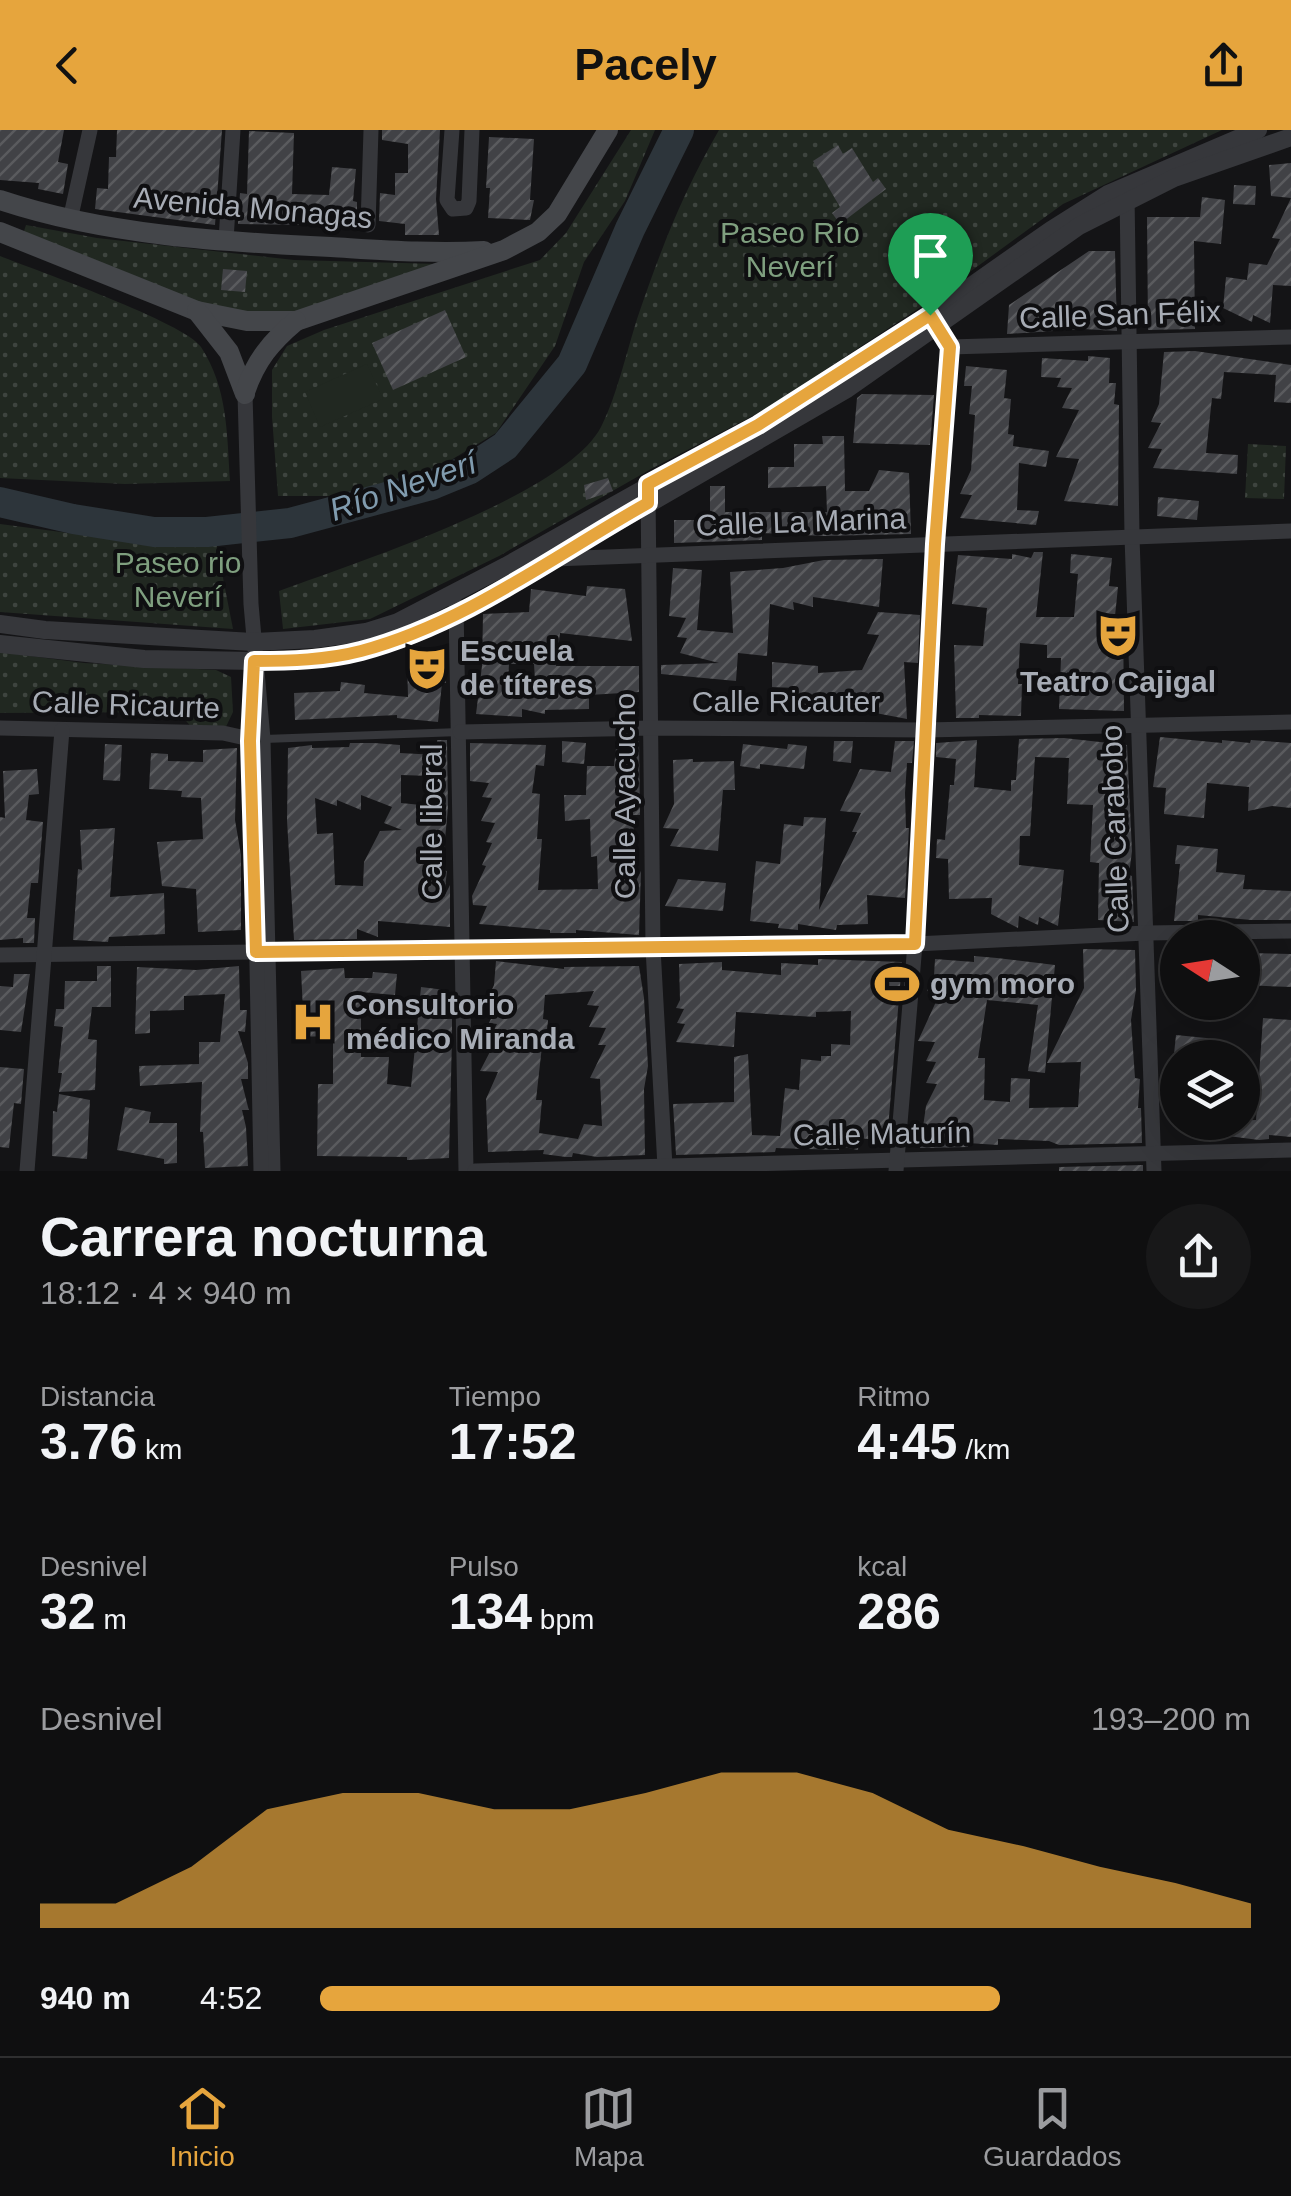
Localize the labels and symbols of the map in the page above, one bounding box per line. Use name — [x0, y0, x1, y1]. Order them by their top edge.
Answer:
street label: Avenida Monagas — [132, 181, 374, 234]
pin — [888, 213, 973, 316]
park label: Paseo Río Neverí — [720, 216, 860, 283]
street label: Calle San Félix — [1019, 294, 1221, 335]
water label: Río Neverí — [325, 443, 484, 528]
street label: Calle La Marina — [695, 501, 907, 542]
park label: Paseo rio Neverí — [115, 546, 241, 613]
theatre icon: Teatro Cajigal — [1094, 611, 1142, 659]
place label: Escuela de títeres — [460, 634, 593, 701]
theatre icon: Escuela de títeres — [403, 644, 451, 692]
place label: Teatro Cajigal — [1020, 665, 1216, 698]
street label: Calle Ricaurte — [31, 685, 221, 724]
street label: Calle Ricauter — [692, 685, 880, 718]
street label: Calle Ayacucho — [608, 693, 641, 899]
street label: Calle Carabobo — [1094, 724, 1135, 934]
street label: Calle liberal — [415, 744, 448, 900]
north arrow — [1160, 920, 1260, 1020]
sports icon: gym moro — [873, 960, 921, 1008]
place label: gym moro — [930, 967, 1075, 1000]
place label: Consultorio médico Miranda — [346, 988, 575, 1055]
hospital icon: Consultorio médico Miranda — [289, 998, 337, 1046]
street label: Calle Maturín — [793, 1115, 971, 1152]

